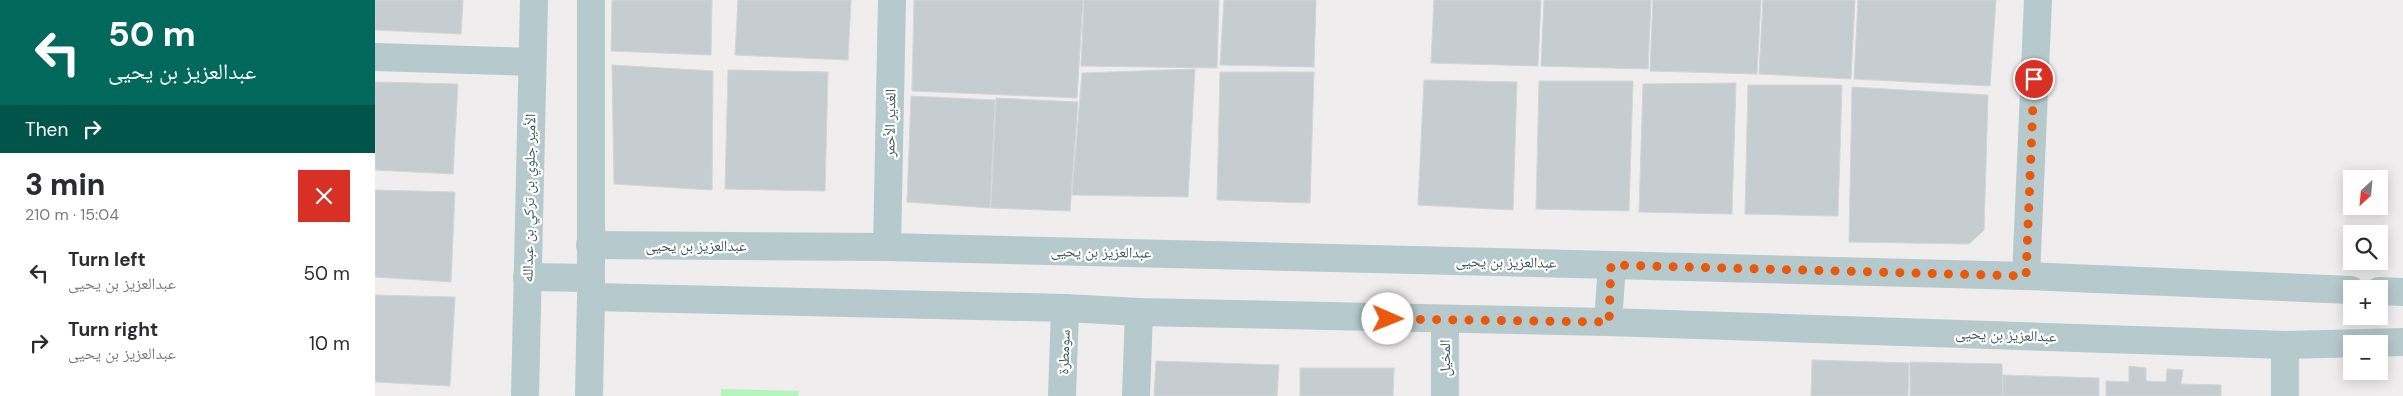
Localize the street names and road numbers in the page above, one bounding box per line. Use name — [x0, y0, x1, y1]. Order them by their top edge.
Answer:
street label: الغدير الأحمر — [879, 89, 901, 158]
street label: الأمير جلوي بن تركي بن عبدالله — [518, 113, 542, 283]
street label: عبدالعزيز بن يحيى — [645, 236, 747, 256]
street label: عبدالعزيز بن يحيى — [1050, 241, 1152, 263]
street label: عبدالعزيز بن يحيى — [1455, 251, 1557, 273]
street label: عبدالعزيز بن يحيى — [1955, 323, 2057, 347]
street label: سومطرة — [1053, 329, 1075, 375]
street label: المخيل — [1435, 339, 1455, 377]

